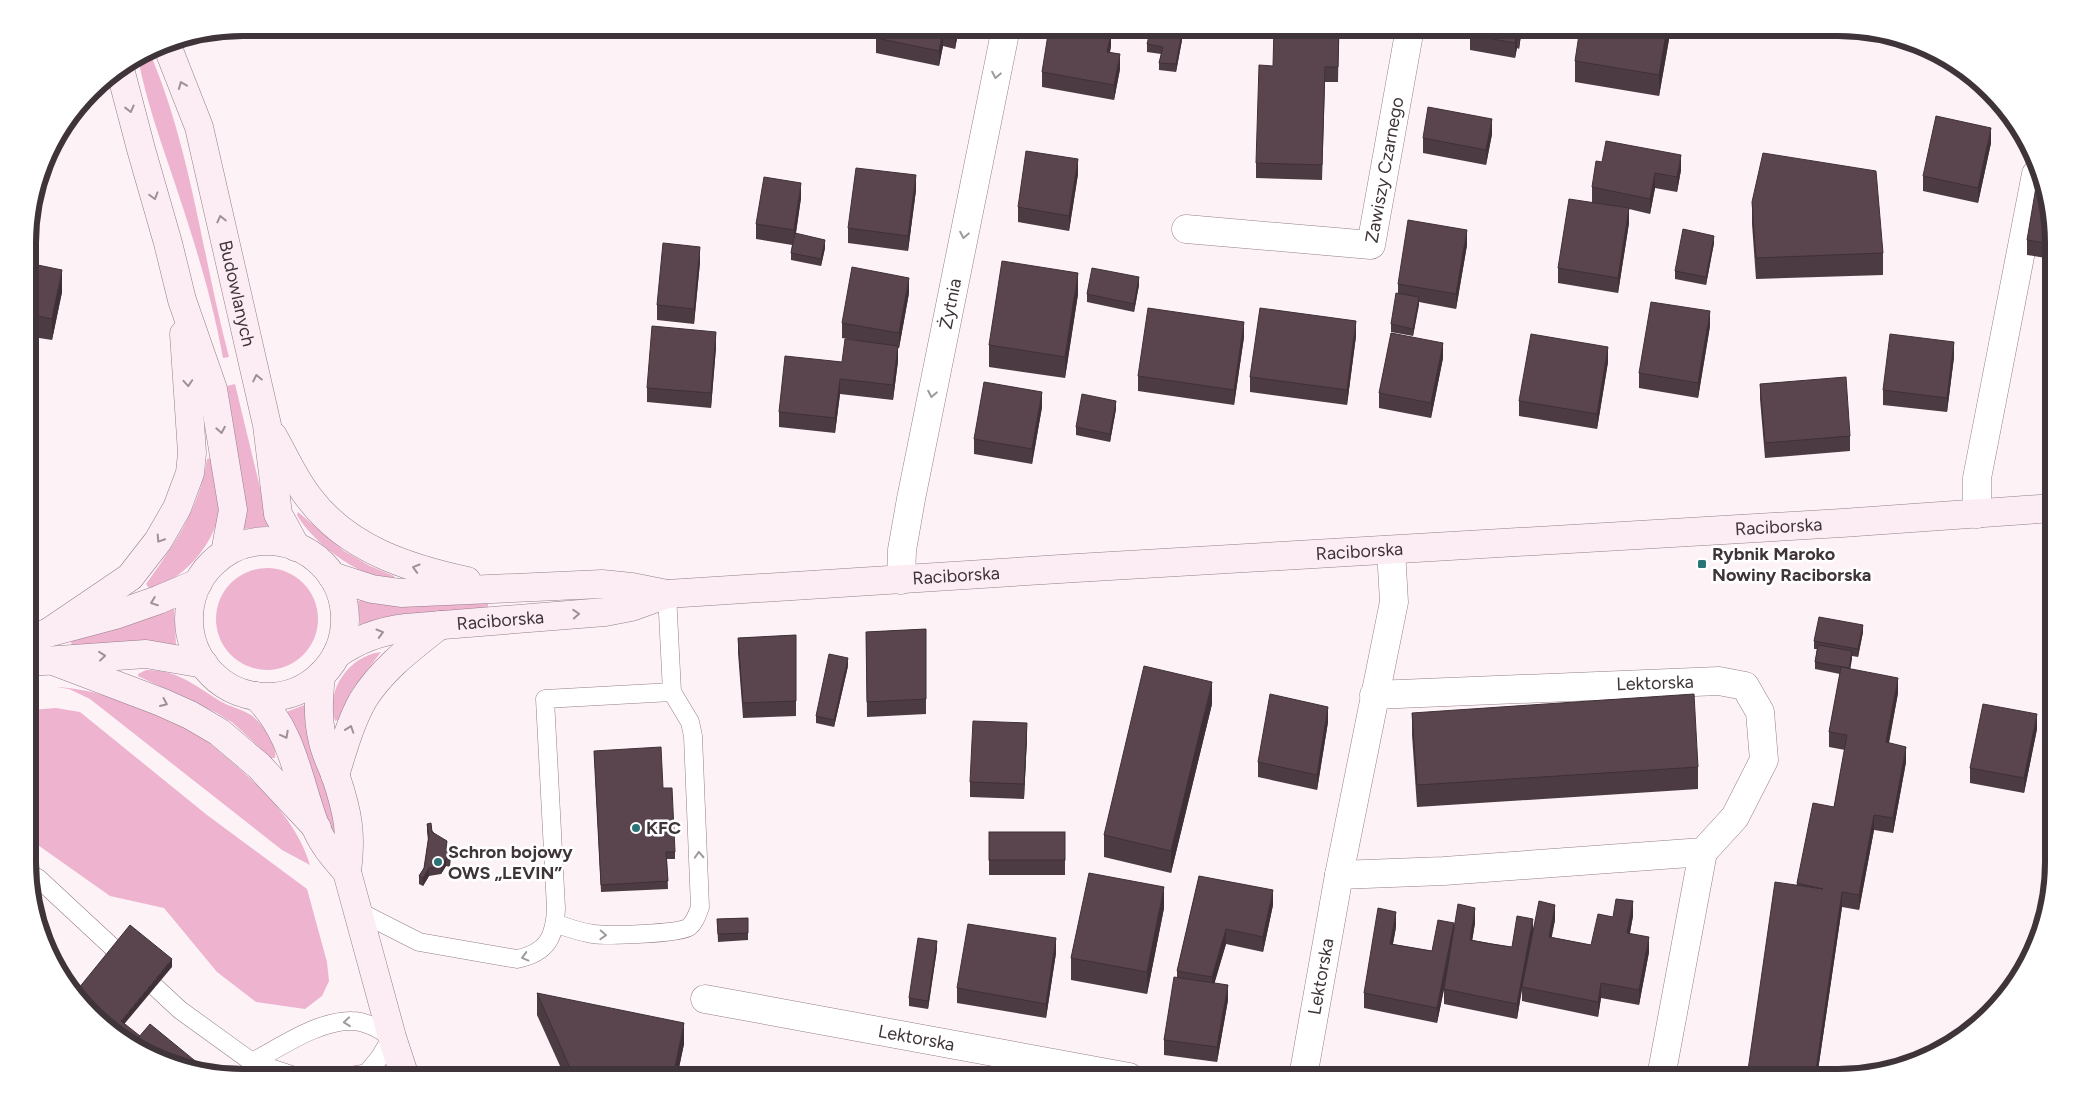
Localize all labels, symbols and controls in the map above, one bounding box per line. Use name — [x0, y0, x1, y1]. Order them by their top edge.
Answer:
one-way arrow — [992, 71, 1002, 80]
one-way arrow — [178, 81, 189, 90]
street label: Zawiszy Czarnego — [1361, 95, 1408, 245]
one-way arrow — [125, 104, 135, 112]
one-way arrow — [149, 191, 159, 199]
one-way arrow — [216, 215, 227, 224]
one-way arrow — [959, 230, 970, 239]
street label: Budowlanych — [214, 238, 260, 349]
street label: Żytnia — [935, 276, 966, 331]
one-way arrow — [252, 373, 263, 382]
one-way arrow — [182, 380, 193, 388]
one-way arrow — [927, 389, 938, 398]
one-way arrow — [215, 426, 225, 434]
street label: Raciborska — [1734, 513, 1823, 540]
one-way arrow — [157, 533, 166, 542]
street label: Raciborska — [1315, 538, 1404, 565]
place label: Rybnik Maroko Nowiny Raciborska — [1712, 543, 1871, 586]
marker: Rybnik Maroko Nowiny Raciborska — [1696, 558, 1708, 570]
street label: Raciborska — [912, 562, 1000, 589]
one-way arrow — [413, 564, 421, 574]
one-way arrow — [150, 596, 158, 606]
street label: Raciborska — [456, 606, 545, 635]
one-way arrow — [573, 609, 581, 620]
one-way arrow — [375, 628, 384, 638]
one-way arrow — [98, 651, 106, 662]
street label: Lektorska — [1616, 671, 1694, 695]
one-way arrow — [159, 697, 168, 708]
one-way arrow — [344, 725, 354, 733]
one-way arrow — [279, 730, 289, 739]
place label: KFC — [646, 817, 681, 839]
marker: KFC — [630, 822, 642, 834]
place label: Schron bojowy OWS „LEVIN” — [448, 841, 573, 884]
one-way arrow — [694, 851, 704, 858]
marker: Schron bojowy OWS „LEVIN” — [432, 856, 444, 868]
one-way arrow — [599, 929, 607, 940]
street label: Lektorska — [1303, 937, 1339, 1017]
one-way arrow — [520, 951, 529, 962]
one-way arrow — [342, 1016, 350, 1027]
street label: Lektorska — [876, 1020, 956, 1056]

